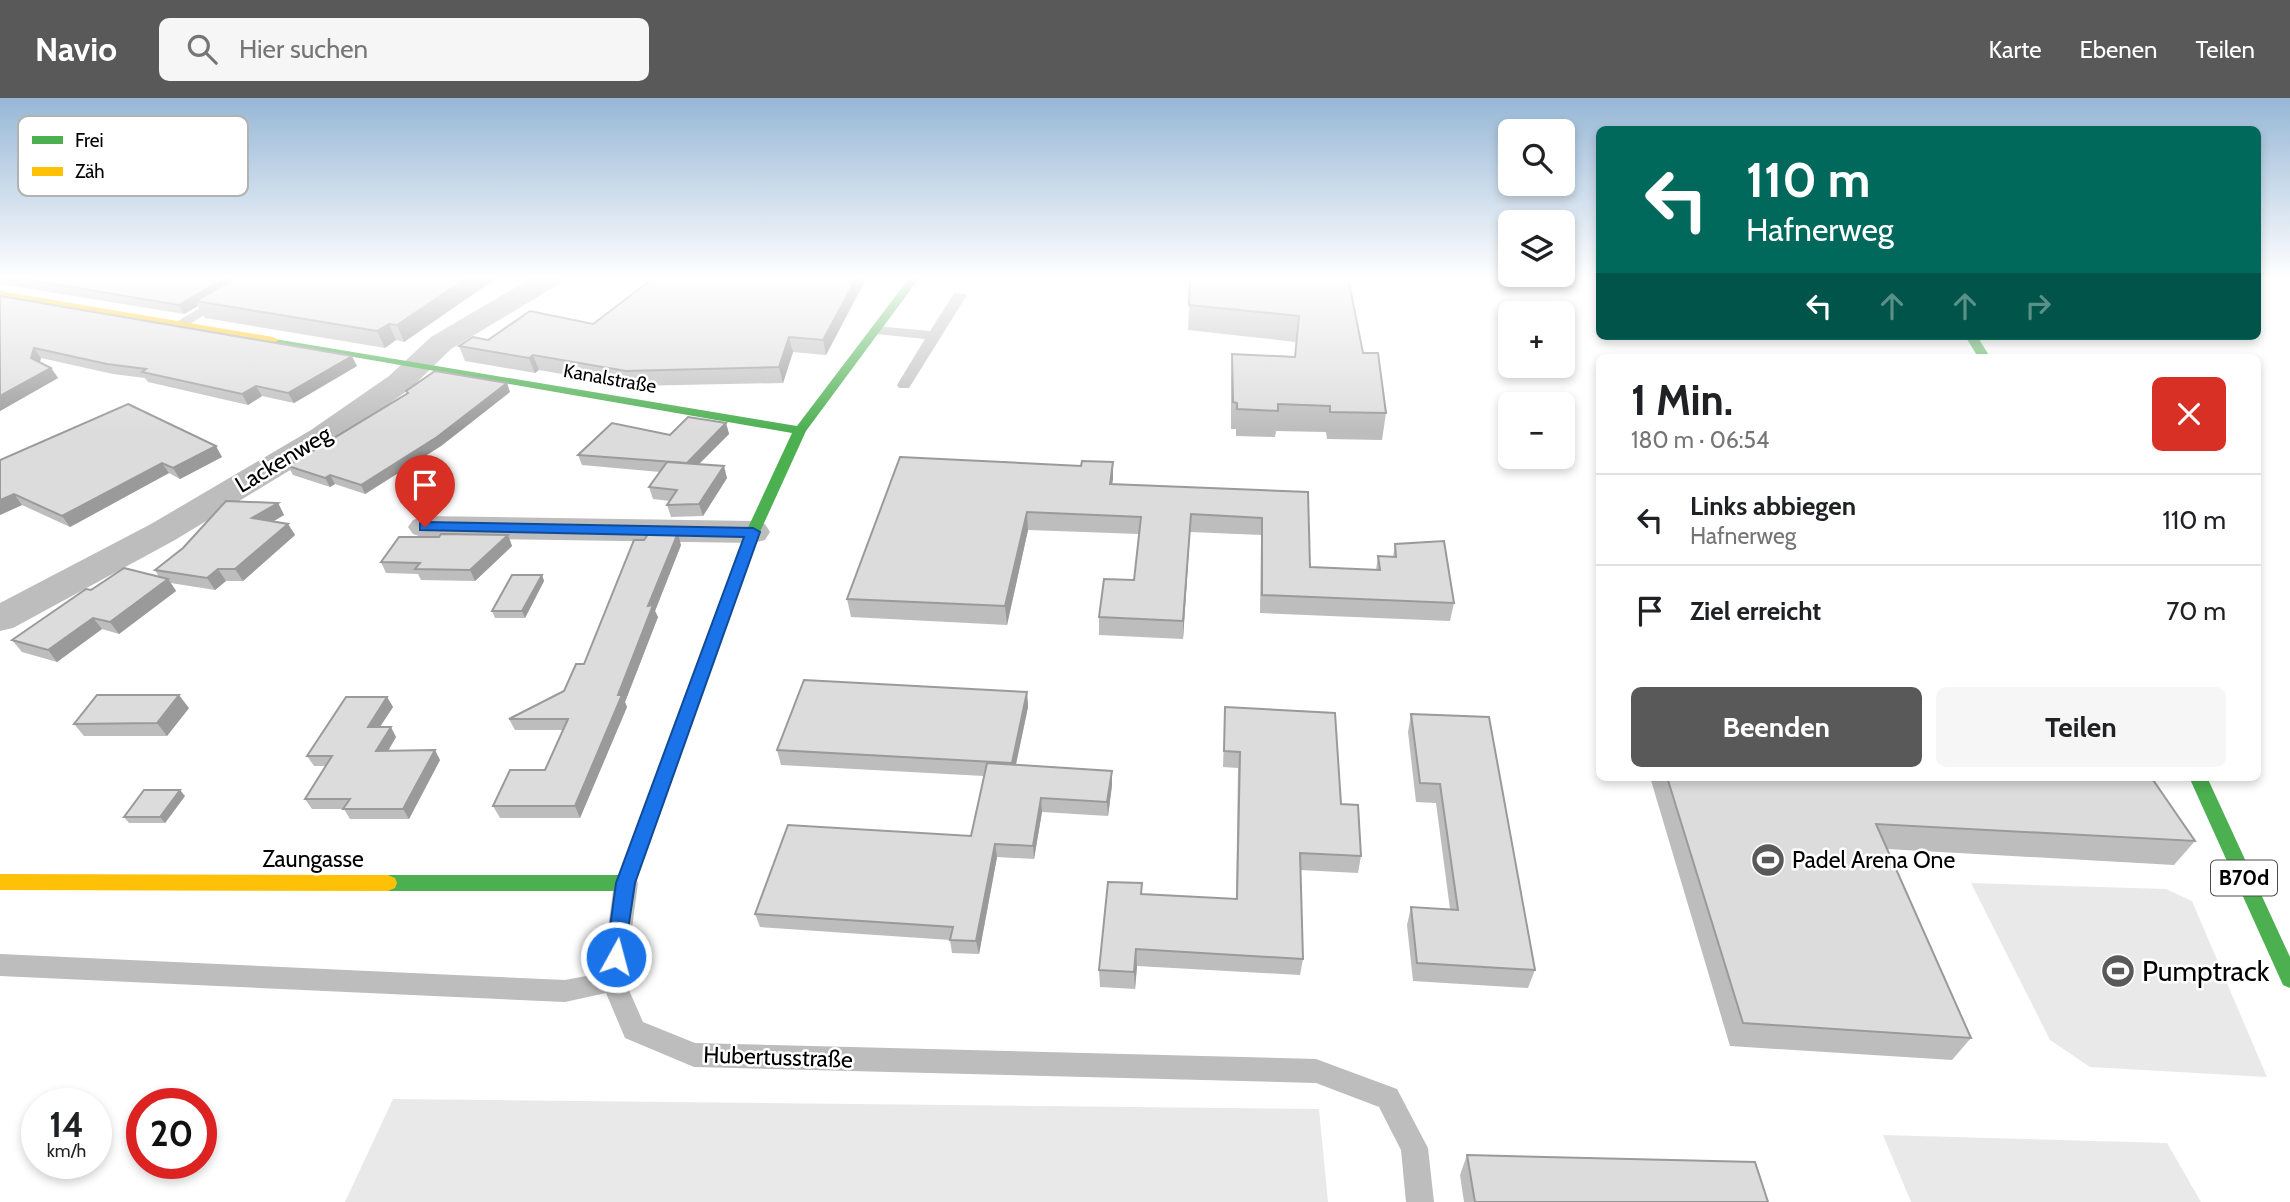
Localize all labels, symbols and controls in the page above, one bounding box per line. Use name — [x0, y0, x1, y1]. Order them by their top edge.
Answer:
search box — [159, 18, 649, 81]
text: Navio — [35, 29, 117, 69]
icon: search — [183, 30, 221, 68]
text: Hier suchen — [239, 33, 368, 65]
text: Karte — [1988, 35, 2041, 64]
text: Ebenen — [2079, 35, 2157, 64]
text: Teilen — [2195, 35, 2255, 64]
legend — [18, 116, 248, 196]
map controls — [1498, 119, 1575, 469]
button: search — [1498, 119, 1575, 196]
text: Frei — [75, 129, 104, 152]
text: 110 m — [1746, 150, 1870, 209]
icon: left — [1631, 154, 1722, 245]
text: Zäh — [75, 160, 105, 183]
button: layers — [1498, 210, 1575, 287]
text: Hafnerweg — [1746, 210, 1894, 249]
icon: left — [1800, 287, 1838, 325]
icon: ahead — [1873, 287, 1911, 325]
icon: ahead — [1946, 287, 1984, 325]
icon: right — [2019, 287, 2057, 325]
button: + — [1498, 301, 1575, 378]
street label: Kanalstraße — [562, 359, 658, 398]
text: 1 Min. — [1631, 374, 1733, 426]
button: close — [2152, 377, 2226, 451]
button: − — [1498, 392, 1575, 469]
street label: Lackenweg — [230, 419, 337, 499]
text: 180 m · 06:54 — [1631, 426, 1769, 454]
pin — [395, 455, 455, 527]
icon: arrive — [406, 466, 444, 504]
text: Links abbiegen — [1690, 490, 1856, 522]
icon: left — [1631, 501, 1669, 539]
text: 110 m — [2162, 504, 2226, 536]
text: Hafnerweg — [1690, 522, 1796, 550]
icon: arrive — [1631, 592, 1669, 630]
text: Ziel erreicht — [1690, 595, 1821, 627]
text: 70 m — [2166, 595, 2226, 627]
button: Beenden — [1631, 687, 1922, 767]
button: Teilen — [1936, 687, 2226, 767]
sports icon: Padel Arena One — [1749, 841, 1787, 879]
street label: Zaungasse — [262, 845, 364, 873]
place label: Padel Arena One — [1792, 846, 1955, 874]
road number: B70d — [2211, 860, 2277, 896]
position arrow — [579, 920, 653, 994]
sports icon: Pumptrack — [2099, 952, 2137, 990]
place label: Pumptrack — [2142, 954, 2270, 988]
street label: Hubertusstraße — [703, 1040, 853, 1074]
speed limit sign: 20 — [126, 1088, 217, 1179]
text: 14 — [49, 1103, 84, 1146]
text: km/h — [47, 1140, 86, 1162]

